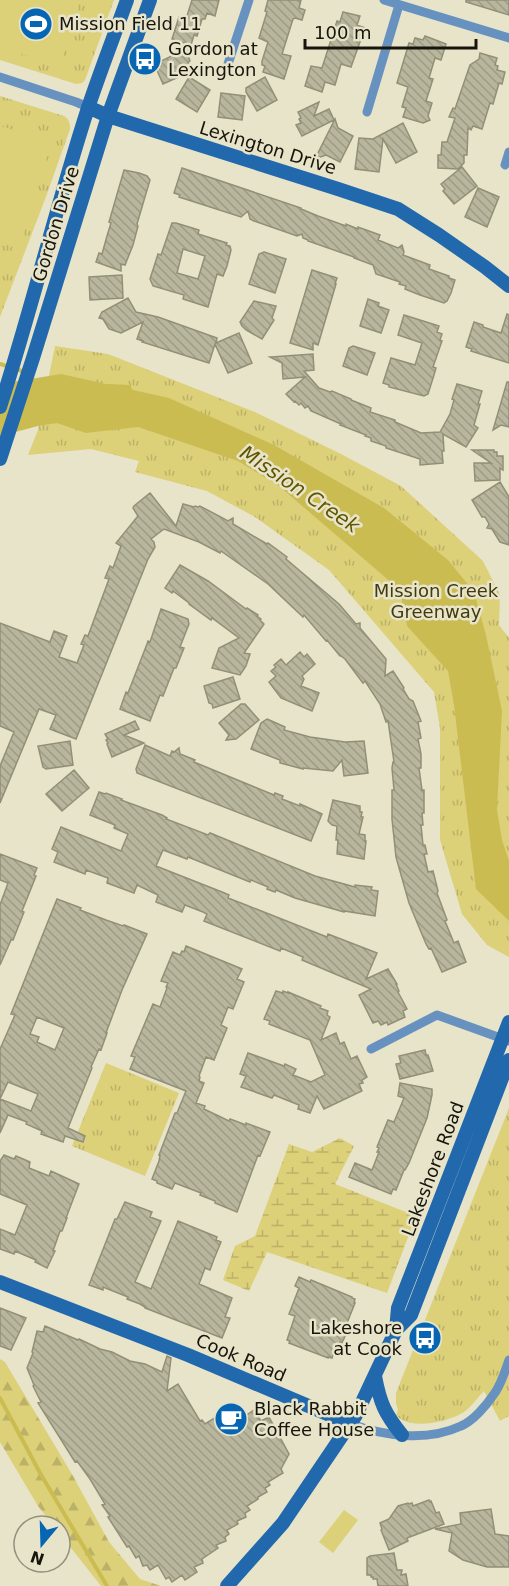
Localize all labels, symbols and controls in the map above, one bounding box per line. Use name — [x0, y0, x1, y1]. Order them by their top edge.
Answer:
sports icon: Mission Field 11 — [18, 6, 54, 42]
scale bar — [305, 12, 476, 50]
place label: Mission Field 11 — [59, 13, 202, 34]
text: 100 m — [314, 22, 372, 43]
place label: Gordon at Lexington — [168, 38, 258, 80]
bus stop icon: Gordon at Lexington — [127, 41, 163, 77]
street label: Lexington Drive — [197, 117, 339, 178]
street label: Gordon Drive — [28, 164, 83, 284]
water label: Mission Creek — [236, 440, 365, 539]
park label: Mission Creek Greenway — [374, 580, 499, 622]
street label: Lakeshore Road — [397, 1098, 468, 1239]
place label: Lakeshore at Cook — [310, 1317, 403, 1359]
bus stop icon: Lakeshore at Cook — [407, 1320, 443, 1356]
street label: Cook Road — [193, 1329, 289, 1386]
place label: Black Rabbit Coffee House — [254, 1398, 374, 1440]
cafe icon: Black Rabbit Coffee House — [213, 1401, 249, 1437]
north arrow — [12, 1514, 72, 1574]
text: N — [28, 1547, 47, 1569]

